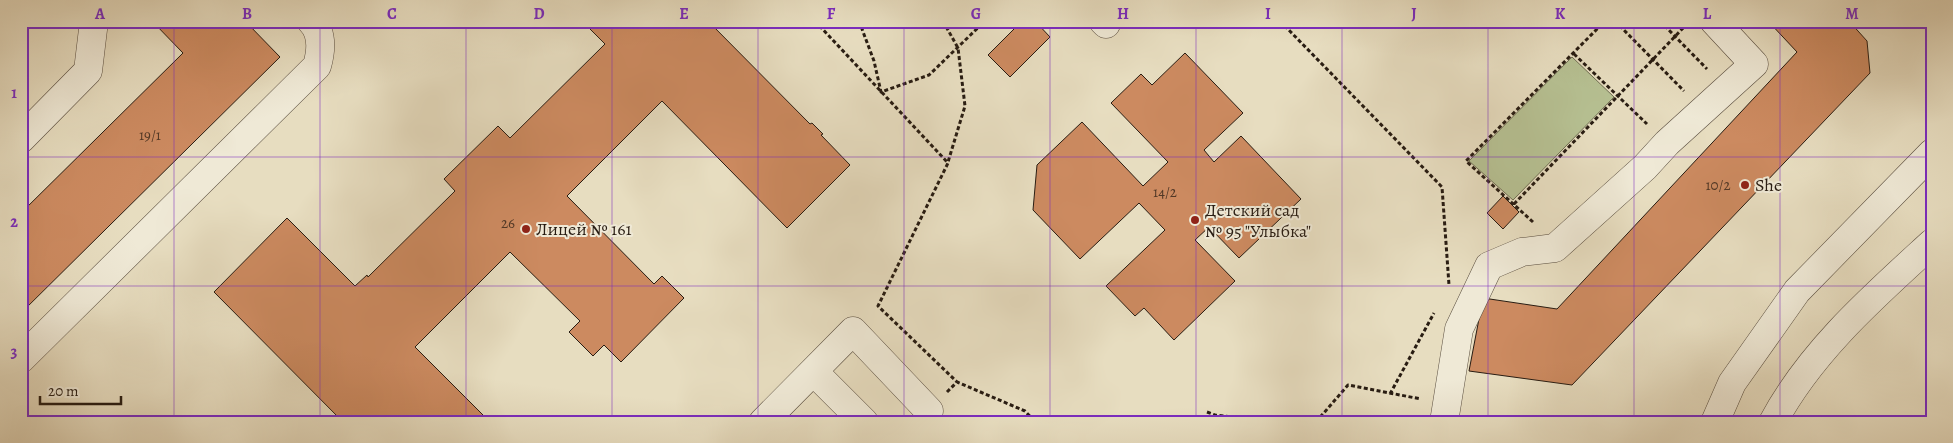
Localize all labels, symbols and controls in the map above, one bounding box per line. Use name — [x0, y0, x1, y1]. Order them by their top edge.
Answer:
text: A — [94, 3, 106, 25]
text: B — [242, 3, 252, 25]
text: C — [387, 3, 397, 25]
text: D — [533, 3, 545, 25]
text: E — [679, 3, 689, 25]
text: F — [827, 3, 836, 25]
text: G — [971, 3, 981, 25]
text: H — [1117, 3, 1129, 25]
text: I — [1265, 3, 1271, 25]
text: J — [1411, 3, 1417, 25]
text: K — [1555, 3, 1566, 25]
text: L — [1703, 3, 1712, 25]
text: M — [1845, 3, 1859, 25]
text: 1 — [11, 82, 17, 104]
house number: 19/1 — [139, 125, 161, 145]
place label: She — [1755, 173, 1782, 197]
house number: 10/2 — [1705, 175, 1731, 195]
marker: She — [1739, 179, 1751, 191]
house number: 14/2 — [1153, 182, 1177, 202]
place label: Детский сад № 95 "Улыбка" — [1205, 198, 1311, 243]
text: 2 — [10, 211, 18, 233]
house number: 26 — [501, 213, 515, 233]
marker: Детский сад № 95 "Улыбка" — [1189, 214, 1201, 226]
place label: Лицей № 161 — [536, 217, 632, 241]
marker: Лицей № 161 — [520, 223, 532, 235]
text: 3 — [11, 341, 18, 363]
scale bar — [40, 373, 121, 405]
text: 20 m — [48, 381, 79, 401]

